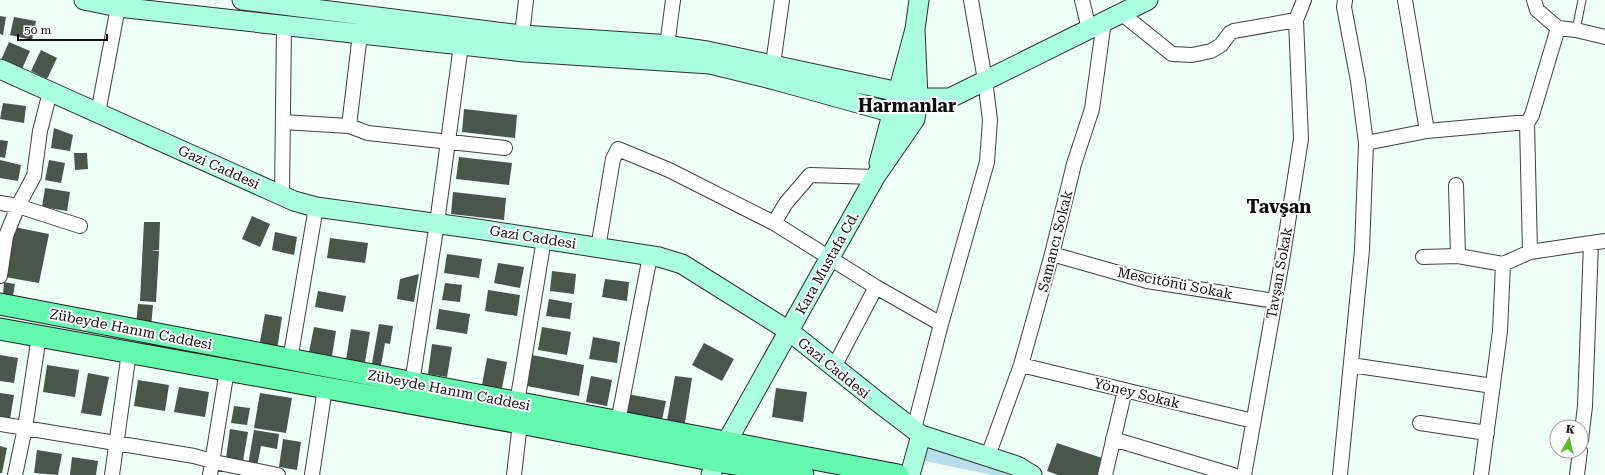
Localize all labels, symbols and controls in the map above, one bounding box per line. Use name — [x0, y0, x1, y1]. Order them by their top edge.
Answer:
scale bar — [18, 16, 107, 42]
text: 50 m — [24, 23, 51, 37]
district label: Harmanlar — [858, 95, 956, 116]
street label: Gazi Caddesi — [176, 142, 263, 192]
street label: Samancı Sokak — [1035, 189, 1075, 293]
district label: Tavşan — [1247, 196, 1311, 217]
street label: Kara Mustafa Cd. — [792, 209, 862, 317]
street label: Gazi Caddesi — [489, 222, 578, 252]
street label: Tavşan Sokak — [1263, 226, 1295, 320]
street label: Mescitönü Sokak — [1116, 264, 1234, 302]
street label: Zübeyde Hanım Caddesi — [48, 305, 214, 353]
street label: Gazi Caddesi — [795, 334, 873, 402]
street label: Zübeyde Hanım Caddesi — [366, 366, 532, 414]
street label: Yöney Sokak — [1092, 375, 1182, 411]
north arrow — [1549, 419, 1589, 459]
text: K — [1565, 423, 1576, 437]

